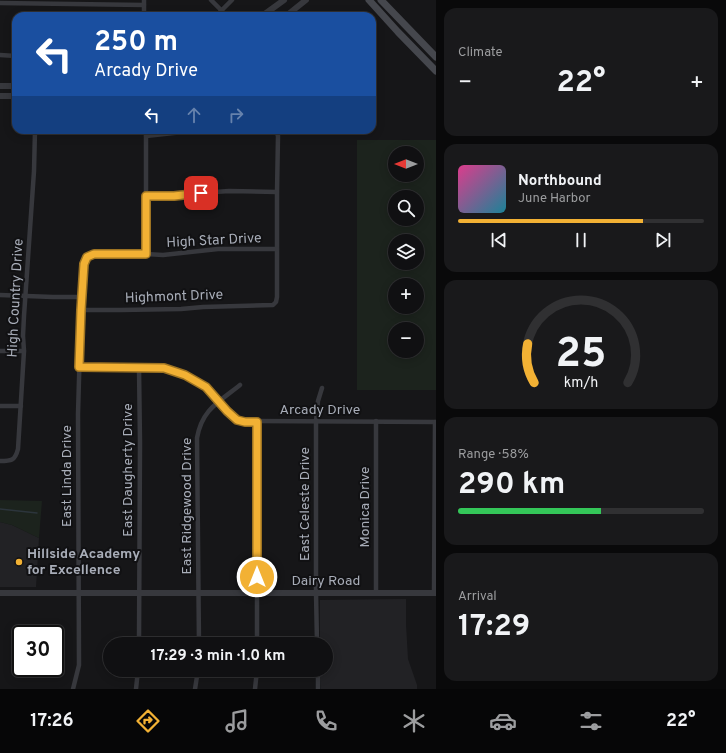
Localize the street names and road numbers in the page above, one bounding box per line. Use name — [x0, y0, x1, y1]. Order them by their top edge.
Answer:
street label: High Star Drive — [166, 230, 262, 252]
street label: High Country Drive — [4, 238, 28, 358]
street label: Highmont Drive — [124, 287, 224, 307]
street label: Arcady Drive — [280, 402, 360, 419]
street label: East Daugherty Drive — [120, 403, 137, 537]
street label: East Linda Drive — [59, 425, 76, 527]
street label: East Ridgewood Drive — [179, 438, 196, 574]
street label: East Celeste Drive — [297, 447, 314, 561]
street label: Monica Drive — [357, 466, 374, 548]
street label: Dairy Road — [292, 573, 360, 590]

